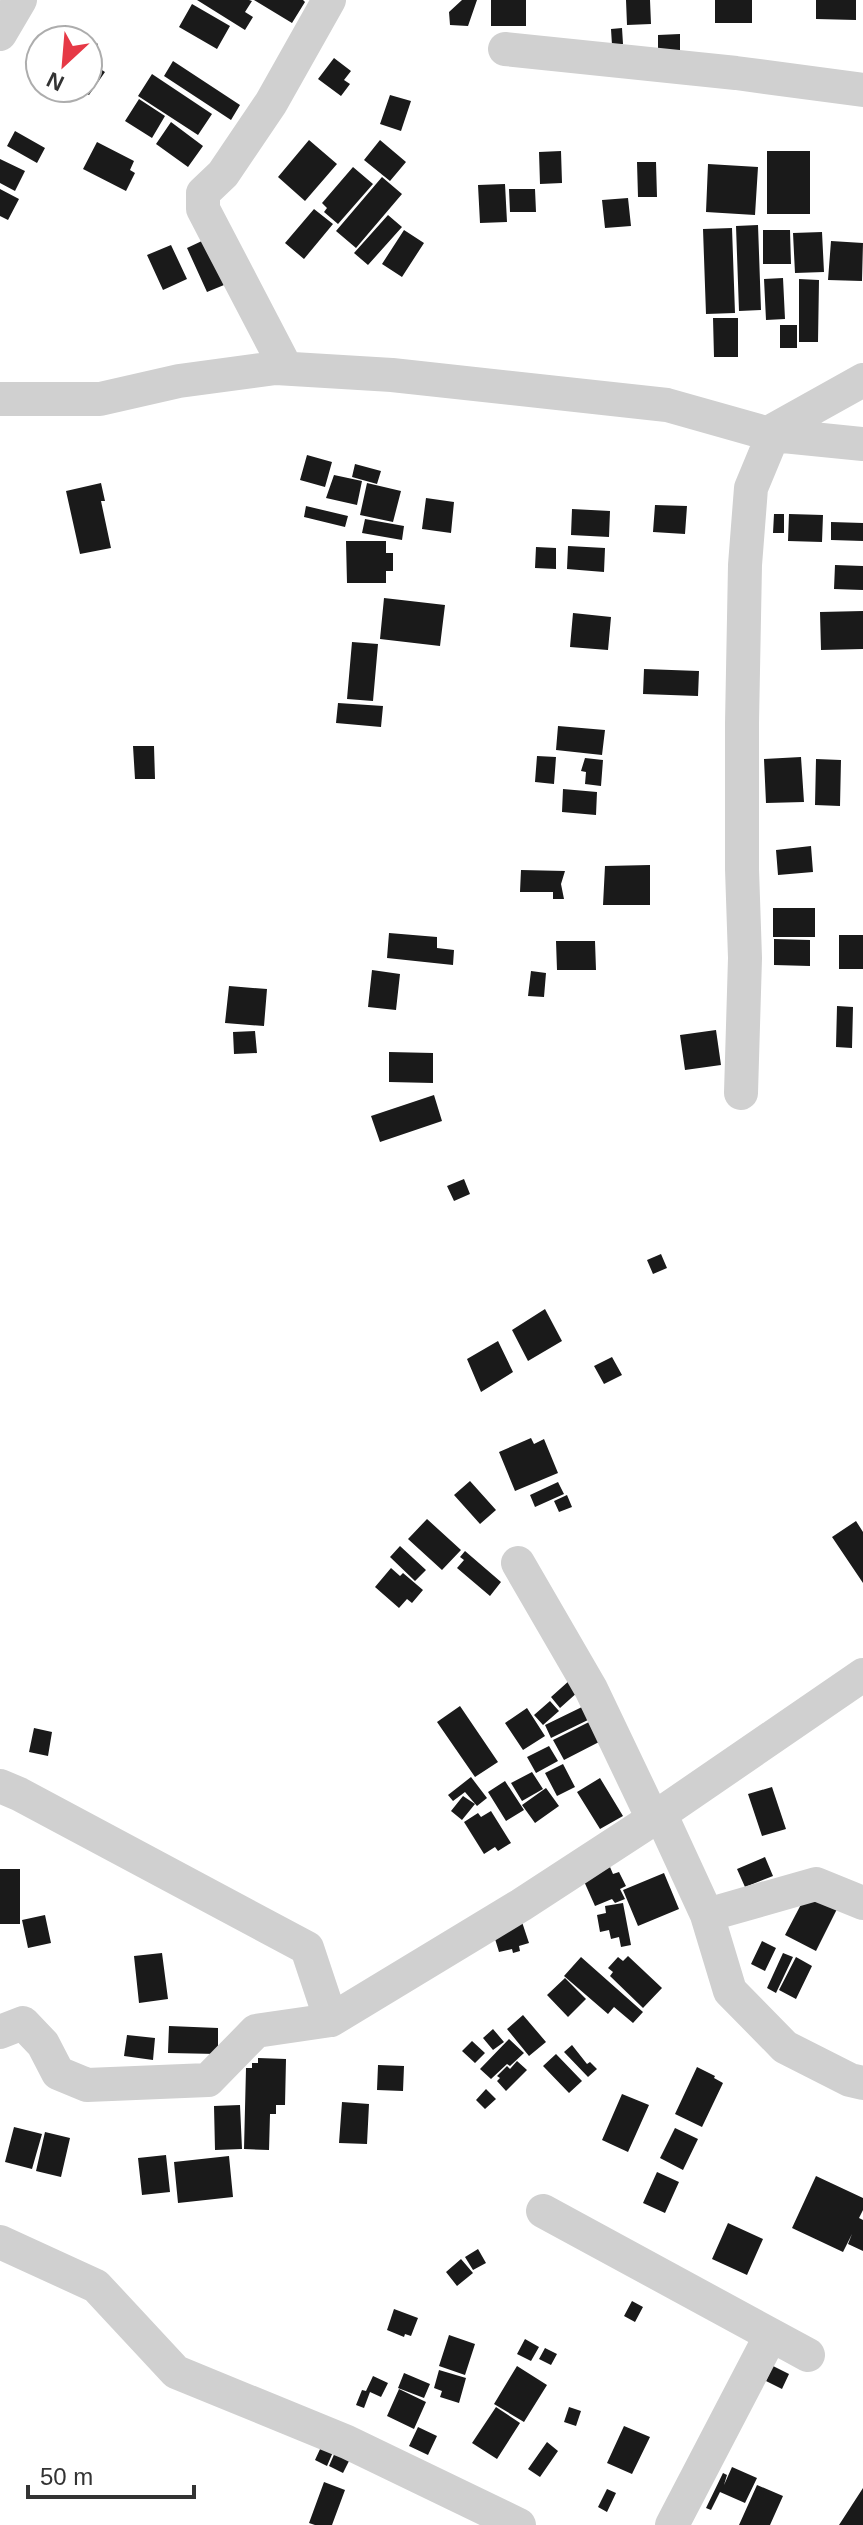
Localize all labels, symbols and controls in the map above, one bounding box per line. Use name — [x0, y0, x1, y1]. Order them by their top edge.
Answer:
north arrow — [24, 24, 104, 104]
text: N — [43, 67, 68, 96]
scale bar — [28, 2449, 194, 2499]
text: 50 m — [40, 2463, 93, 2490]

